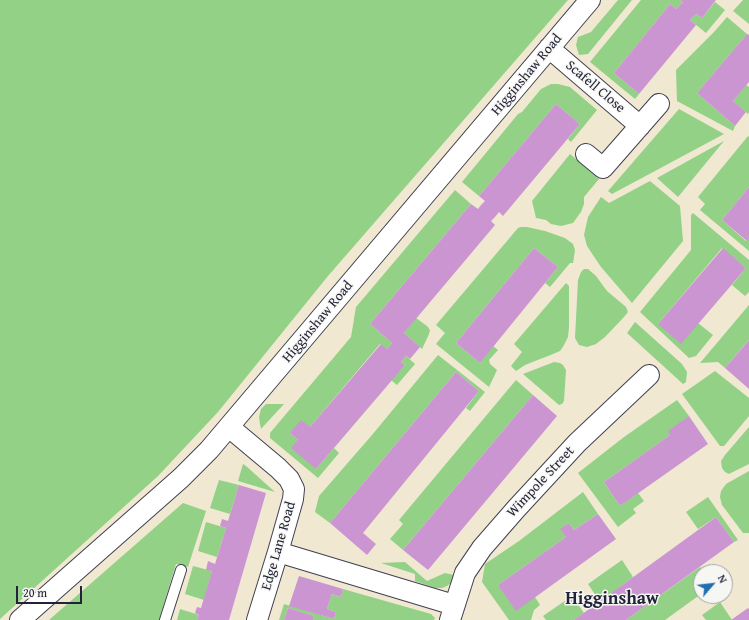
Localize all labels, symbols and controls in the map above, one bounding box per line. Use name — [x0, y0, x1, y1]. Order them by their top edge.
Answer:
street label: Higginshaw Road — [488, 31, 566, 119]
street label: Scafell Close — [562, 57, 628, 117]
street label: Higginshaw Road — [279, 278, 357, 366]
street label: Wimpole Street — [504, 443, 578, 521]
street label: Edge Lane Road — [258, 500, 300, 592]
north arrow — [693, 564, 733, 604]
text: N — [714, 572, 731, 586]
scale bar — [18, 578, 84, 604]
text: 20 m — [23, 584, 47, 601]
district label: Higginshaw — [565, 588, 659, 610]

